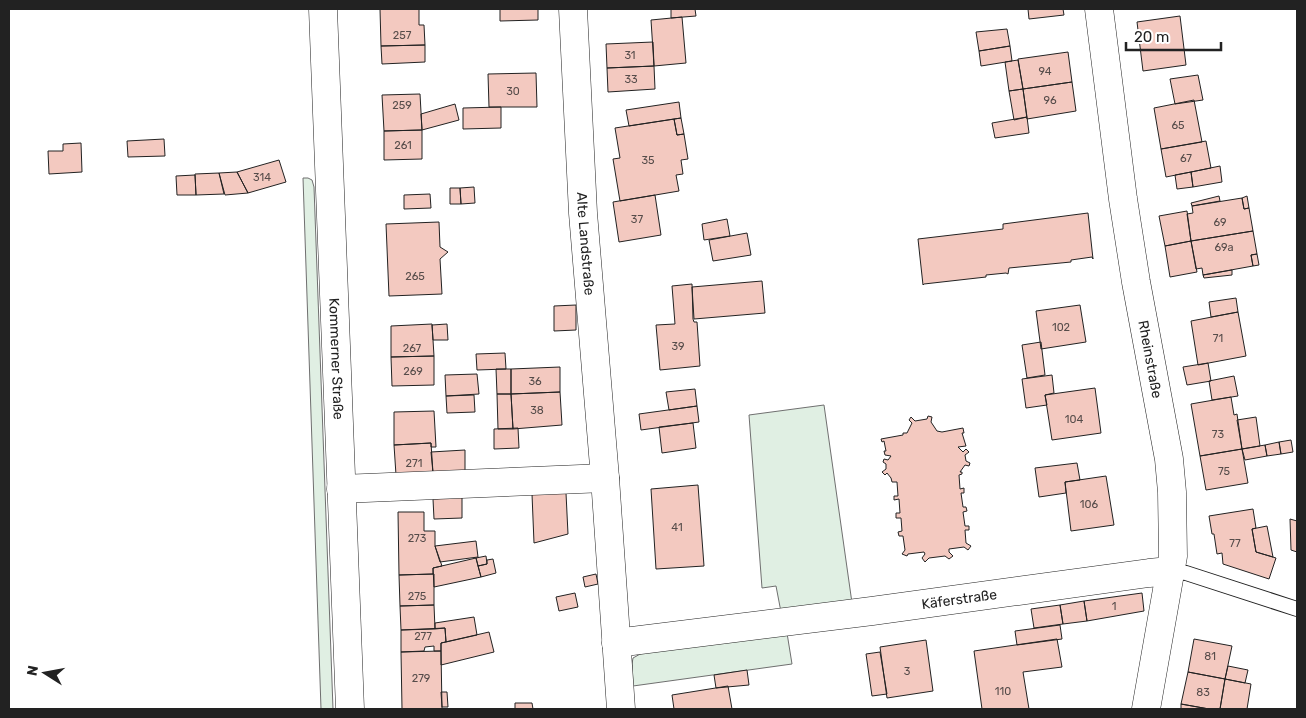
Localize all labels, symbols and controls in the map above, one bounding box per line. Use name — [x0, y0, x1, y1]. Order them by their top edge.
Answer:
scale bar — [1126, 20, 1221, 52]
text: 20 m — [1134, 28, 1169, 46]
house number: 257 — [393, 29, 412, 42]
house number: 31 — [624, 49, 636, 62]
house number: 94 — [1038, 65, 1052, 78]
house number: 33 — [624, 73, 638, 86]
house number: 30 — [506, 85, 520, 98]
house number: 96 — [1043, 94, 1057, 107]
house number: 259 — [392, 99, 412, 112]
house number: 65 — [1171, 119, 1185, 132]
house number: 261 — [394, 139, 412, 152]
house number: 67 — [1180, 152, 1192, 165]
house number: 35 — [641, 154, 655, 167]
house number: 314 — [253, 171, 271, 184]
street label: Alte Landstraße — [573, 192, 598, 296]
house number: 37 — [631, 213, 643, 226]
house number: 69 — [1213, 216, 1227, 229]
house number: 69a — [1214, 241, 1234, 254]
house number: 265 — [405, 270, 425, 283]
street label: Kommerner Straße — [326, 297, 347, 420]
street label: Rheinstraße — [1135, 319, 1166, 400]
house number: 102 — [1052, 321, 1070, 334]
house number: 71 — [1213, 332, 1223, 345]
house number: 39 — [671, 340, 685, 353]
house number: 267 — [403, 342, 422, 355]
house number: 269 — [403, 365, 423, 378]
house number: 36 — [528, 375, 542, 388]
house number: 38 — [530, 404, 544, 417]
house number: 104 — [1065, 413, 1083, 426]
house number: 73 — [1212, 428, 1225, 441]
house number: 271 — [406, 457, 422, 470]
house number: 75 — [1218, 465, 1231, 478]
house number: 106 — [1080, 498, 1099, 511]
house number: 41 — [671, 521, 683, 534]
house number: 273 — [408, 532, 427, 545]
house number: 77 — [1229, 537, 1241, 550]
street label: Käferstraße — [920, 585, 998, 613]
house number: 275 — [408, 590, 427, 603]
house number: 1 — [1112, 600, 1116, 613]
house number: 277 — [414, 630, 432, 643]
north arrow — [20, 648, 70, 698]
house number: 81 — [1204, 650, 1216, 663]
text: N — [23, 664, 42, 677]
house number: 3 — [904, 665, 911, 678]
house number: 279 — [412, 672, 430, 685]
house number: 110 — [995, 685, 1011, 698]
house number: 83 — [1196, 686, 1210, 699]

